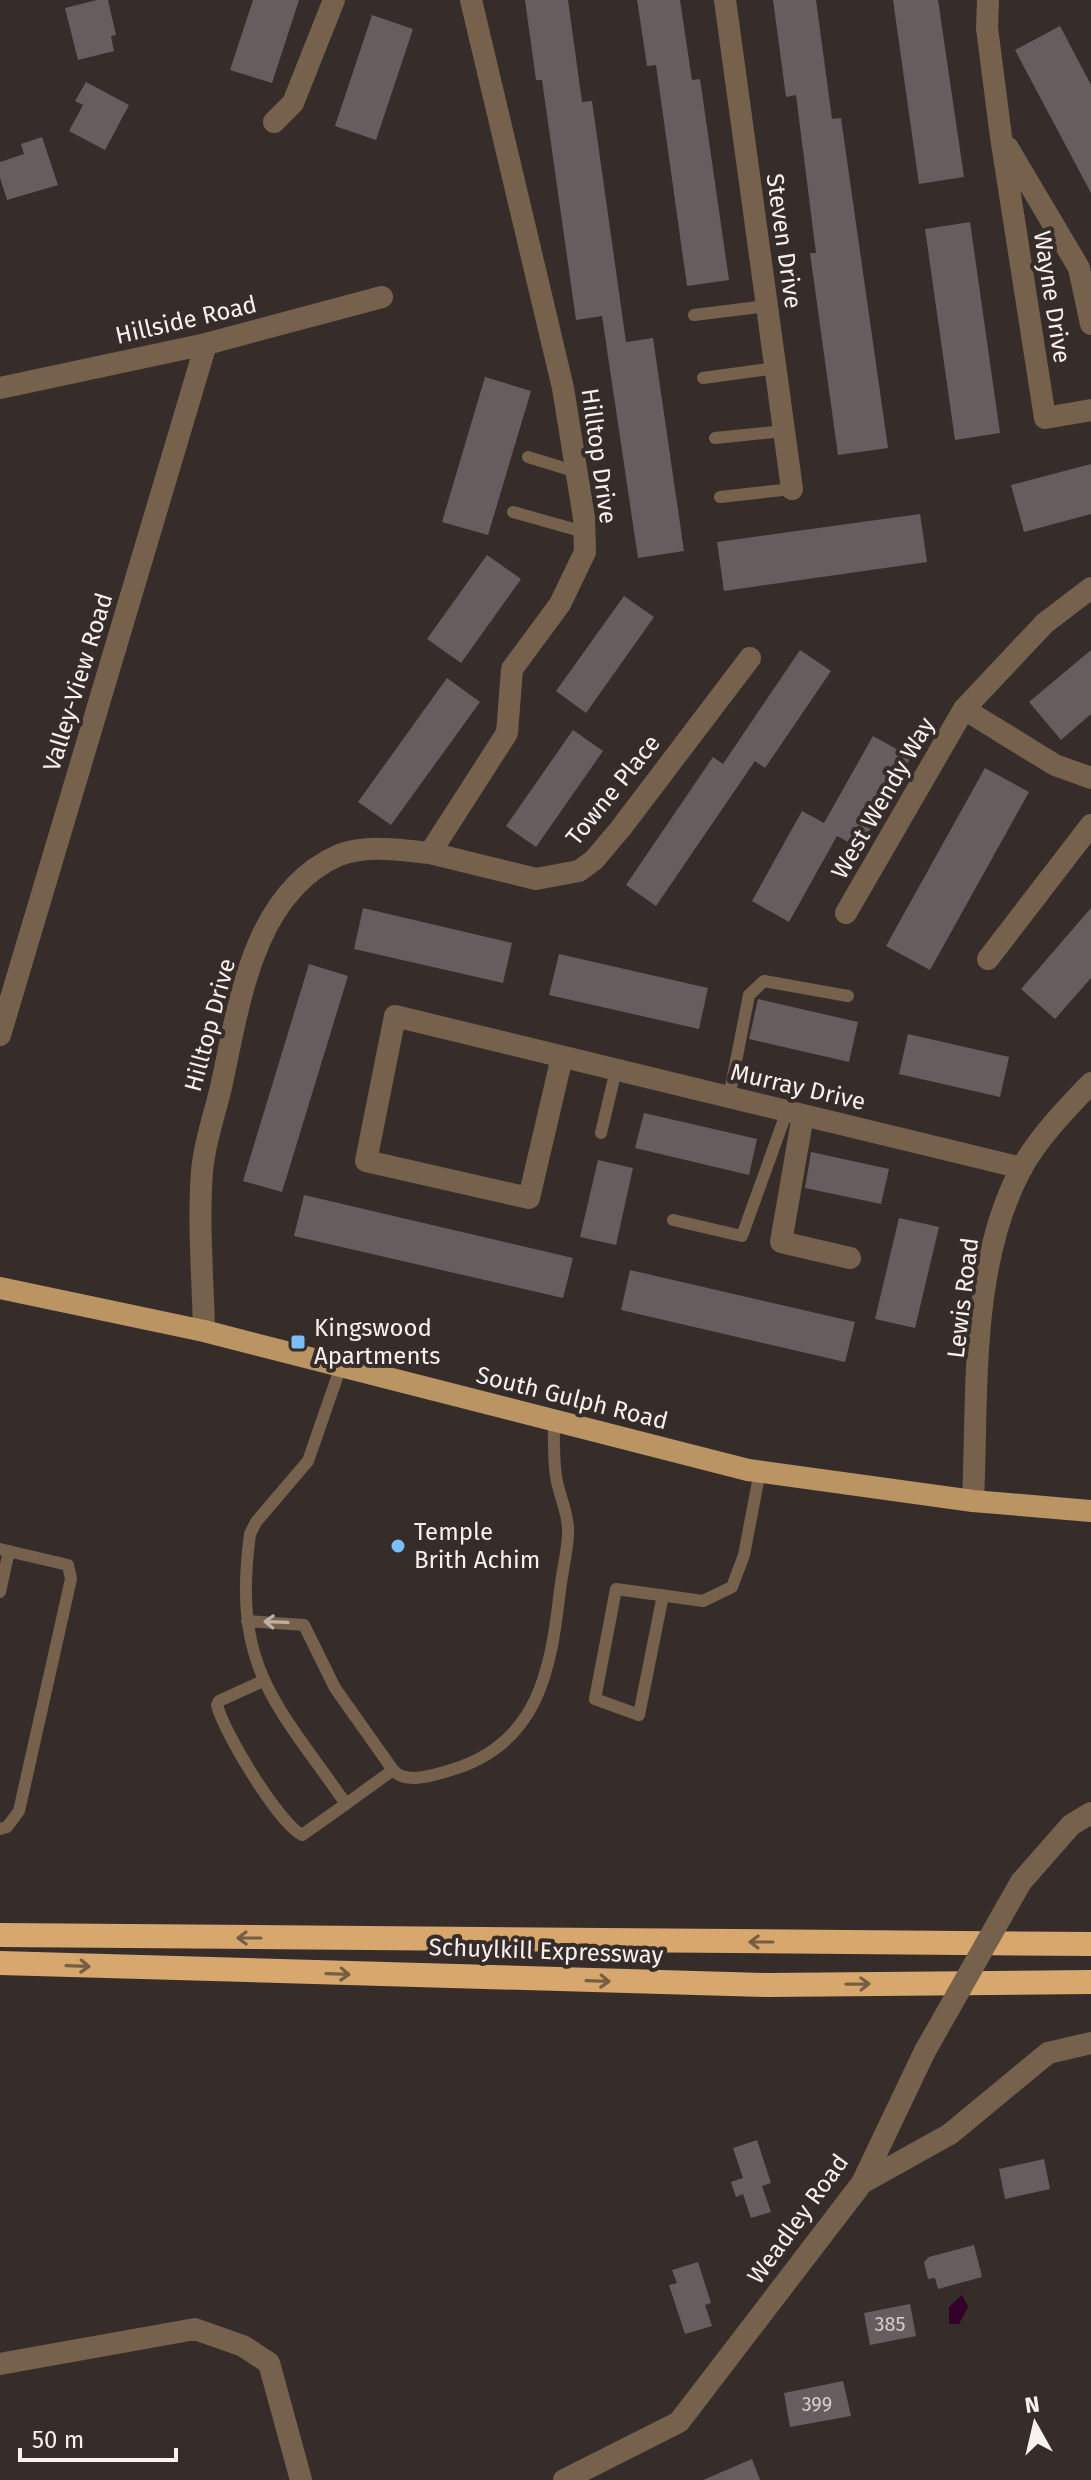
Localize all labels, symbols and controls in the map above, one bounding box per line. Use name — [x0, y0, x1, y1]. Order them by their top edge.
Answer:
street label: Steven Drive — [761, 172, 807, 310]
street label: Wayne Drive — [1028, 229, 1076, 365]
street label: Hillside Road — [113, 290, 259, 350]
street label: Hilltop Drive — [576, 387, 622, 525]
street label: Valley-View Road — [38, 590, 118, 774]
street label: West Wendy Way — [825, 712, 941, 884]
street label: Towne Place — [560, 729, 666, 851]
street label: Hilltop Drive — [179, 956, 241, 1094]
street label: Murray Drive — [728, 1058, 868, 1116]
street label: Lewis Road — [942, 1236, 984, 1360]
place label: Kingswood Apartments — [314, 1314, 440, 1370]
marker: Kingswood Apartments — [289, 1333, 307, 1351]
street label: South Gulph Road — [473, 1361, 671, 1435]
place label: Temple Brith Achim — [414, 1518, 540, 1574]
marker: Temple Brith Achim — [389, 1537, 407, 1555]
one-way arrow — [263, 1615, 290, 1630]
one-way arrow — [236, 1930, 263, 1946]
street label: Schuylkill Expressway — [428, 1933, 664, 1969]
one-way arrow — [748, 1934, 775, 1950]
one-way arrow — [64, 1958, 91, 1973]
one-way arrow — [324, 1966, 351, 1981]
one-way arrow — [584, 1973, 611, 1988]
one-way arrow — [844, 1977, 871, 1992]
street label: Weadley Road — [742, 2149, 854, 2289]
house number: 385 — [874, 2312, 906, 2336]
north arrow — [995, 2384, 1075, 2464]
text: N — [1023, 2390, 1041, 2419]
house number: 399 — [802, 2392, 832, 2416]
scale bar — [20, 2412, 176, 2462]
text: 50 m — [32, 2426, 84, 2454]

